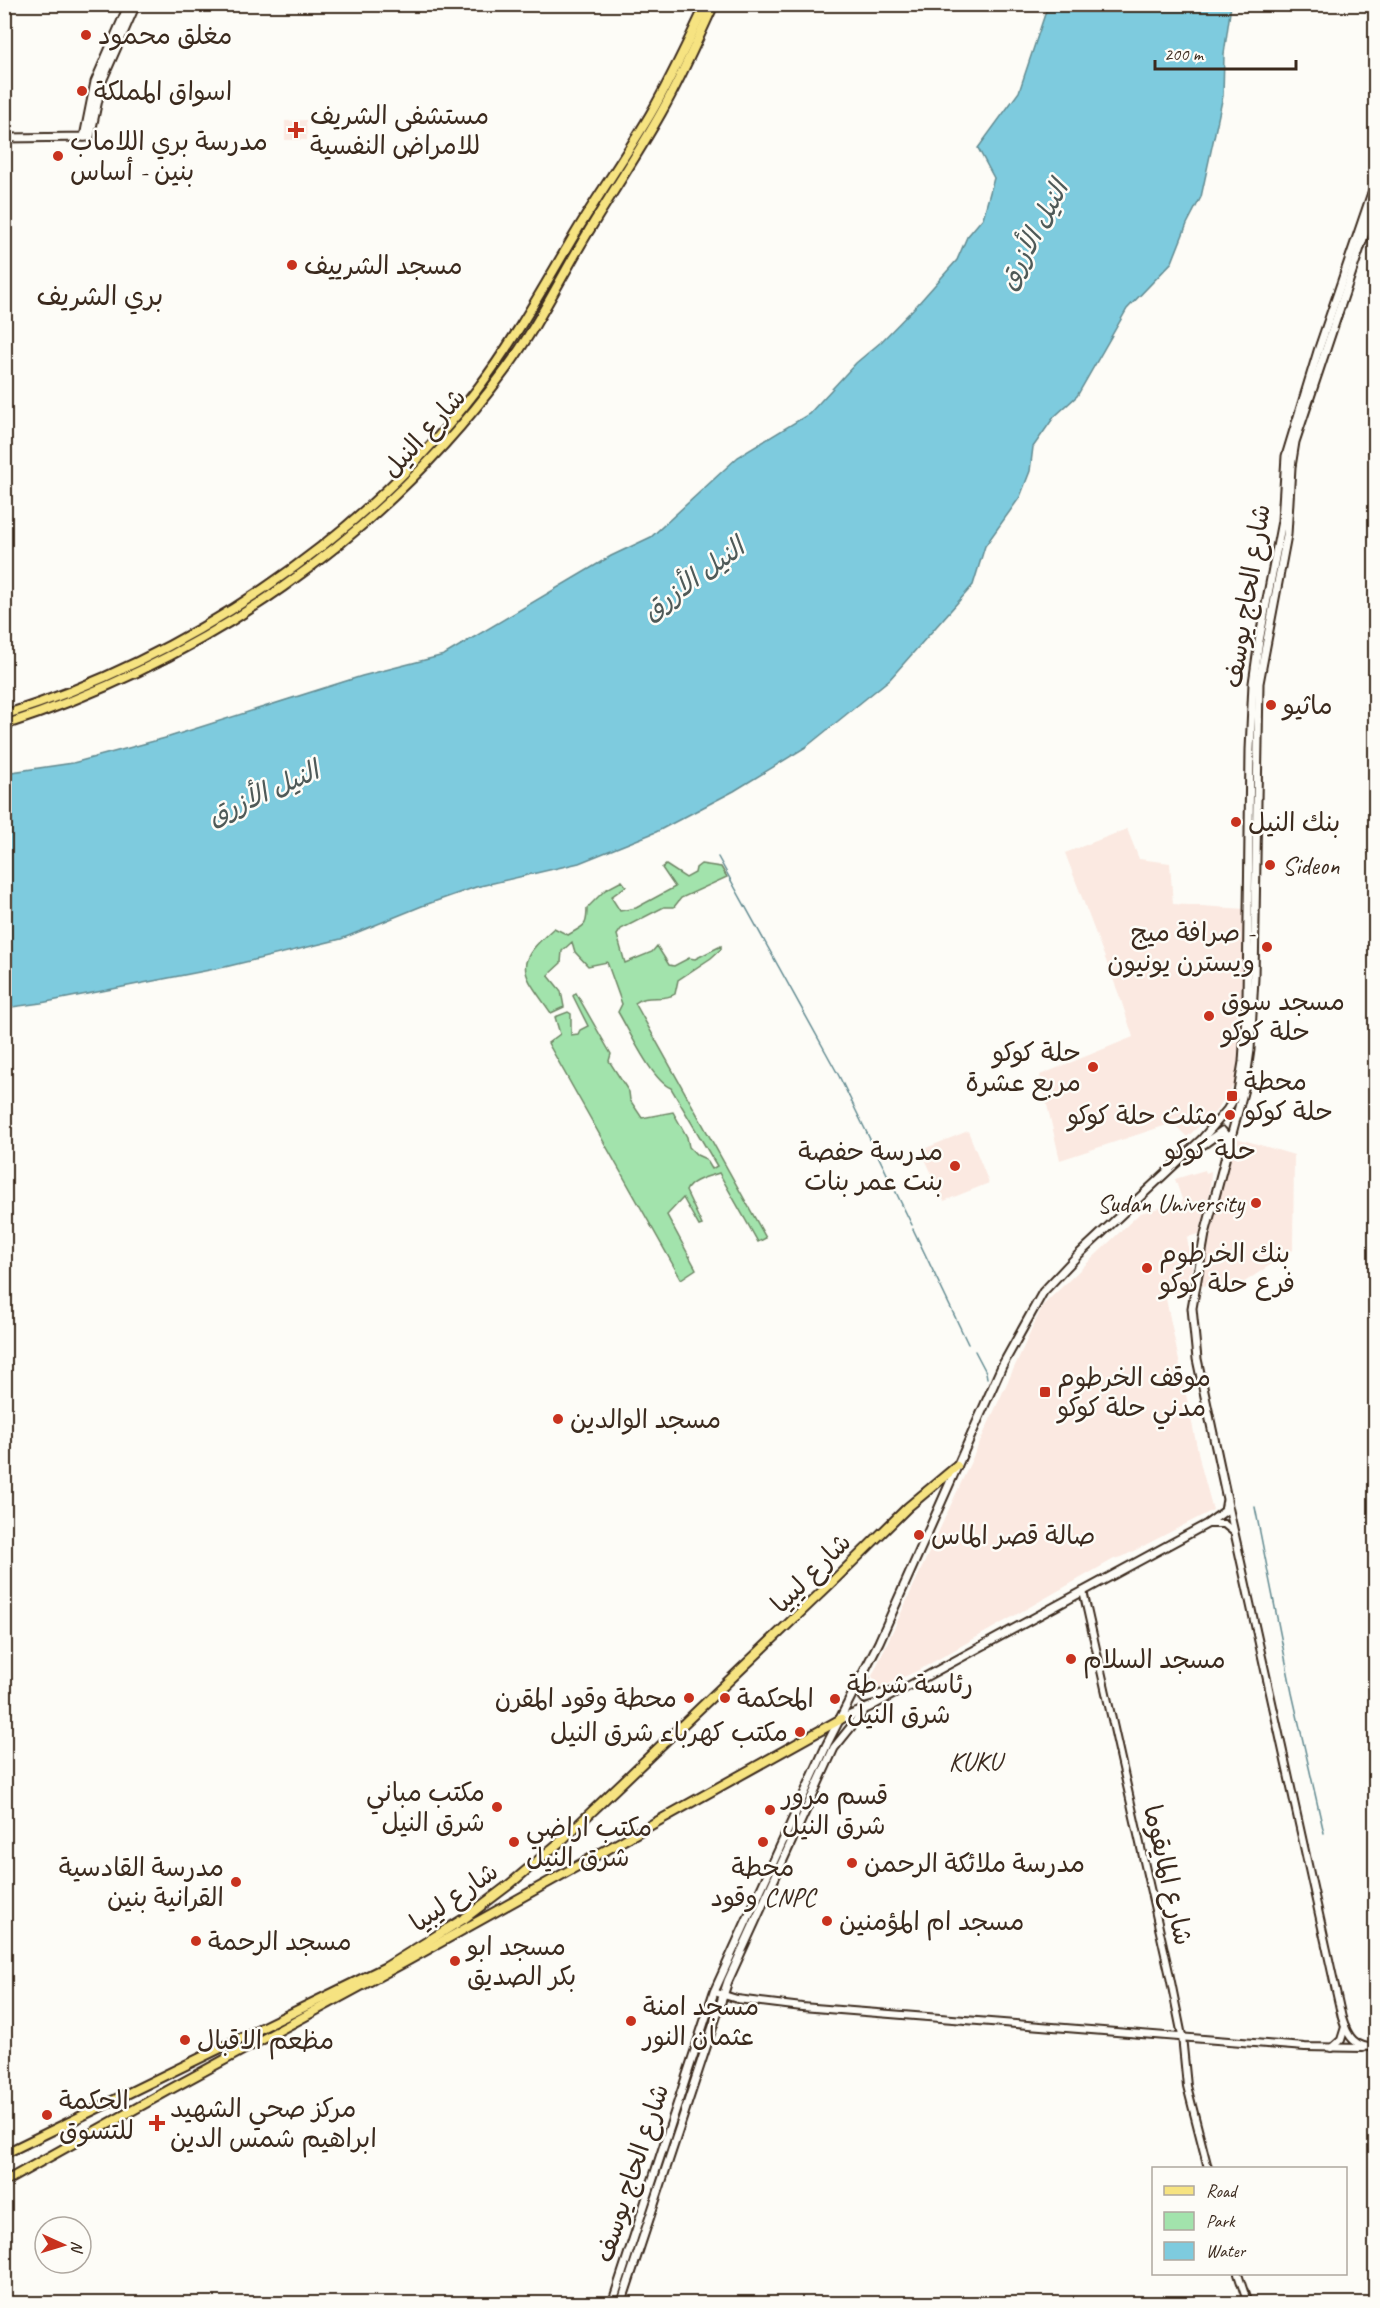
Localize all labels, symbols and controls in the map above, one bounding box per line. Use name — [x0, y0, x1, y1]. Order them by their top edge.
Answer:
place label: مغلق محمود — [98, 19, 232, 52]
marker: مغلق محمود — [79, 28, 93, 42]
scale bar — [1155, 33, 1296, 71]
text: 200 m — [1164, 43, 1205, 65]
place label: اسواق المملكة — [94, 75, 232, 108]
marker: اسواق المملكة — [75, 84, 89, 98]
place label: مستشفى الشريف للامراض النفسية — [310, 99, 489, 162]
marker: مستشفى الشريف للامراض النفسية — [287, 121, 305, 139]
place label: مدرسة بري اللاماب بنين - أساس — [70, 125, 268, 188]
marker: مدرسة بري اللاماب بنين - أساس — [51, 149, 65, 163]
water label: النيل الأزرق — [989, 171, 1077, 295]
place label: مسجد الشرييف — [304, 249, 463, 282]
marker: مسجد الشرييف — [285, 258, 299, 272]
district label: بري الشريف — [37, 279, 163, 315]
street label: شارع النيل — [375, 381, 474, 486]
street label: شارع الحاج يوسف — [1216, 502, 1279, 691]
water label: النيل الأزرق — [634, 528, 754, 628]
place label: ماثيو — [1281, 689, 1333, 722]
marker: ماثيو — [1264, 698, 1278, 712]
water label: النيل الأزرق — [201, 751, 327, 833]
place label: بنك النيل — [1248, 806, 1340, 839]
marker: بنك النيل — [1229, 815, 1243, 829]
place label: Sideon — [1282, 849, 1340, 882]
marker: Sideon — [1263, 858, 1277, 872]
place label: صرافة ميج - ويسترن يونيون — [1107, 916, 1257, 979]
marker: صرافة ميج - ويسترن يونيون — [1260, 940, 1274, 954]
place label: مسجد سوق حلة كوكو — [1220, 985, 1345, 1048]
marker: مسجد سوق حلة كوكو — [1202, 1009, 1216, 1023]
place label: حلة كوكو مربع عشرة — [966, 1036, 1081, 1101]
marker: حلة كوكو مربع عشرة — [1086, 1060, 1100, 1074]
place label: محطة حلة كوكو — [1243, 1065, 1333, 1128]
marker: محطة حلة كوكو — [1225, 1089, 1239, 1103]
place label: مثلث حلة كوكو — [1066, 1099, 1218, 1132]
marker: مثلث حلة كوكو — [1223, 1108, 1237, 1122]
district label: حلة كوكو — [1163, 1133, 1256, 1167]
place label: مدرسة حفصة بنت عمر بنات — [798, 1135, 943, 1198]
marker: مدرسة حفصة بنت عمر بنات — [948, 1159, 962, 1173]
place label: Sudan University — [1097, 1187, 1246, 1220]
marker: Sudan University — [1249, 1196, 1263, 1210]
place label: بنك الخرطوم فرع حلة كوكو — [1158, 1237, 1295, 1301]
marker: بنك الخرطوم فرع حلة كوكو — [1140, 1261, 1154, 1275]
place label: موقف الخرطوم مدني حلة كوكو — [1056, 1361, 1211, 1430]
marker: موقف الخرطوم مدني حلة كوكو — [1038, 1385, 1052, 1399]
place label: مسجد الوالدين — [570, 1403, 721, 1436]
marker: مسجد الوالدين — [551, 1412, 565, 1426]
place label: صالة قصر الماس — [931, 1519, 1096, 1552]
street label: شارع ليبيا — [764, 1526, 859, 1621]
marker: صالة قصر الماس — [912, 1528, 926, 1542]
place label: مسجد السلام — [1083, 1643, 1226, 1679]
marker: مسجد السلام — [1064, 1652, 1078, 1666]
place label: رئاسة شرطة شرق النيل — [847, 1668, 973, 1731]
place label: محطة وقود المقرن — [495, 1682, 677, 1715]
place label: المحكمة — [737, 1682, 814, 1715]
marker: محطة وقود المقرن — [682, 1691, 696, 1705]
marker: المحكمة — [718, 1691, 732, 1705]
marker: رئاسة شرطة شرق النيل — [828, 1692, 842, 1706]
place label: مكتب كهرباء شرق النيل — [550, 1716, 788, 1749]
marker: مكتب كهرباء شرق النيل — [793, 1725, 807, 1739]
district label: KUKU — [949, 1744, 1005, 1778]
place label: مكتب مباني شرق النيل — [366, 1776, 485, 1839]
place label: قسم مرور شرق النيل — [780, 1779, 888, 1842]
marker: مكتب مباني شرق النيل — [490, 1800, 504, 1814]
street label: شارع المايقوما — [1135, 1802, 1200, 1949]
marker: قسم مرور شرق النيل — [763, 1803, 777, 1817]
place label: مكتب اراضي شرق النيل — [526, 1811, 652, 1874]
marker: مكتب اراضي شرق النيل — [507, 1835, 521, 1849]
marker: محطة وقود CNPC — [756, 1835, 770, 1849]
place label: مدرسة ملائكة الرحمن — [864, 1847, 1085, 1880]
place label: مدرسة القادسية القرانية بنين — [59, 1851, 224, 1914]
place label: محطة وقود CNPC — [711, 1851, 818, 1914]
street label: شارع ليبيا — [403, 1855, 505, 1940]
marker: مدرسة ملائكة الرحمن — [845, 1856, 859, 1870]
marker: مدرسة القادسية القرانية بنين — [229, 1875, 243, 1889]
place label: مسجد ام المؤمنين — [839, 1905, 1024, 1941]
marker: مسجد ام المؤمنين — [820, 1914, 834, 1928]
place label: مسجد الرحمة — [208, 1925, 352, 1958]
place label: مسجد ابو بكر الصديق — [465, 1930, 576, 1993]
marker: مسجد الرحمة — [189, 1934, 203, 1948]
marker: مسجد ابو بكر الصديق — [448, 1954, 462, 1968]
place label: مسجد امنة عثمان النور — [641, 1990, 759, 2053]
marker: مسجد امنة عثمان النور — [624, 2014, 638, 2028]
place label: مظعم الاقبال — [197, 2024, 334, 2060]
marker: مظعم الاقبال — [178, 2033, 192, 2047]
street label: شارع الحاج يوسف — [588, 2080, 677, 2267]
place label: الحكمة للتسوق — [59, 2084, 134, 2147]
place label: مركز صحي الشهيد ابراهيم شمس الدين — [170, 2092, 377, 2158]
marker: الحكمة للتسوق — [40, 2108, 54, 2122]
marker: مركز صحي الشهيد ابراهيم شمس الدين — [148, 2114, 166, 2132]
legend — [1152, 2167, 1347, 2275]
text: Road — [1206, 2180, 1239, 2202]
text: Park — [1206, 2210, 1236, 2232]
north arrow — [33, 2215, 93, 2275]
text: N — [66, 2240, 87, 2255]
text: Water — [1206, 2240, 1247, 2262]

